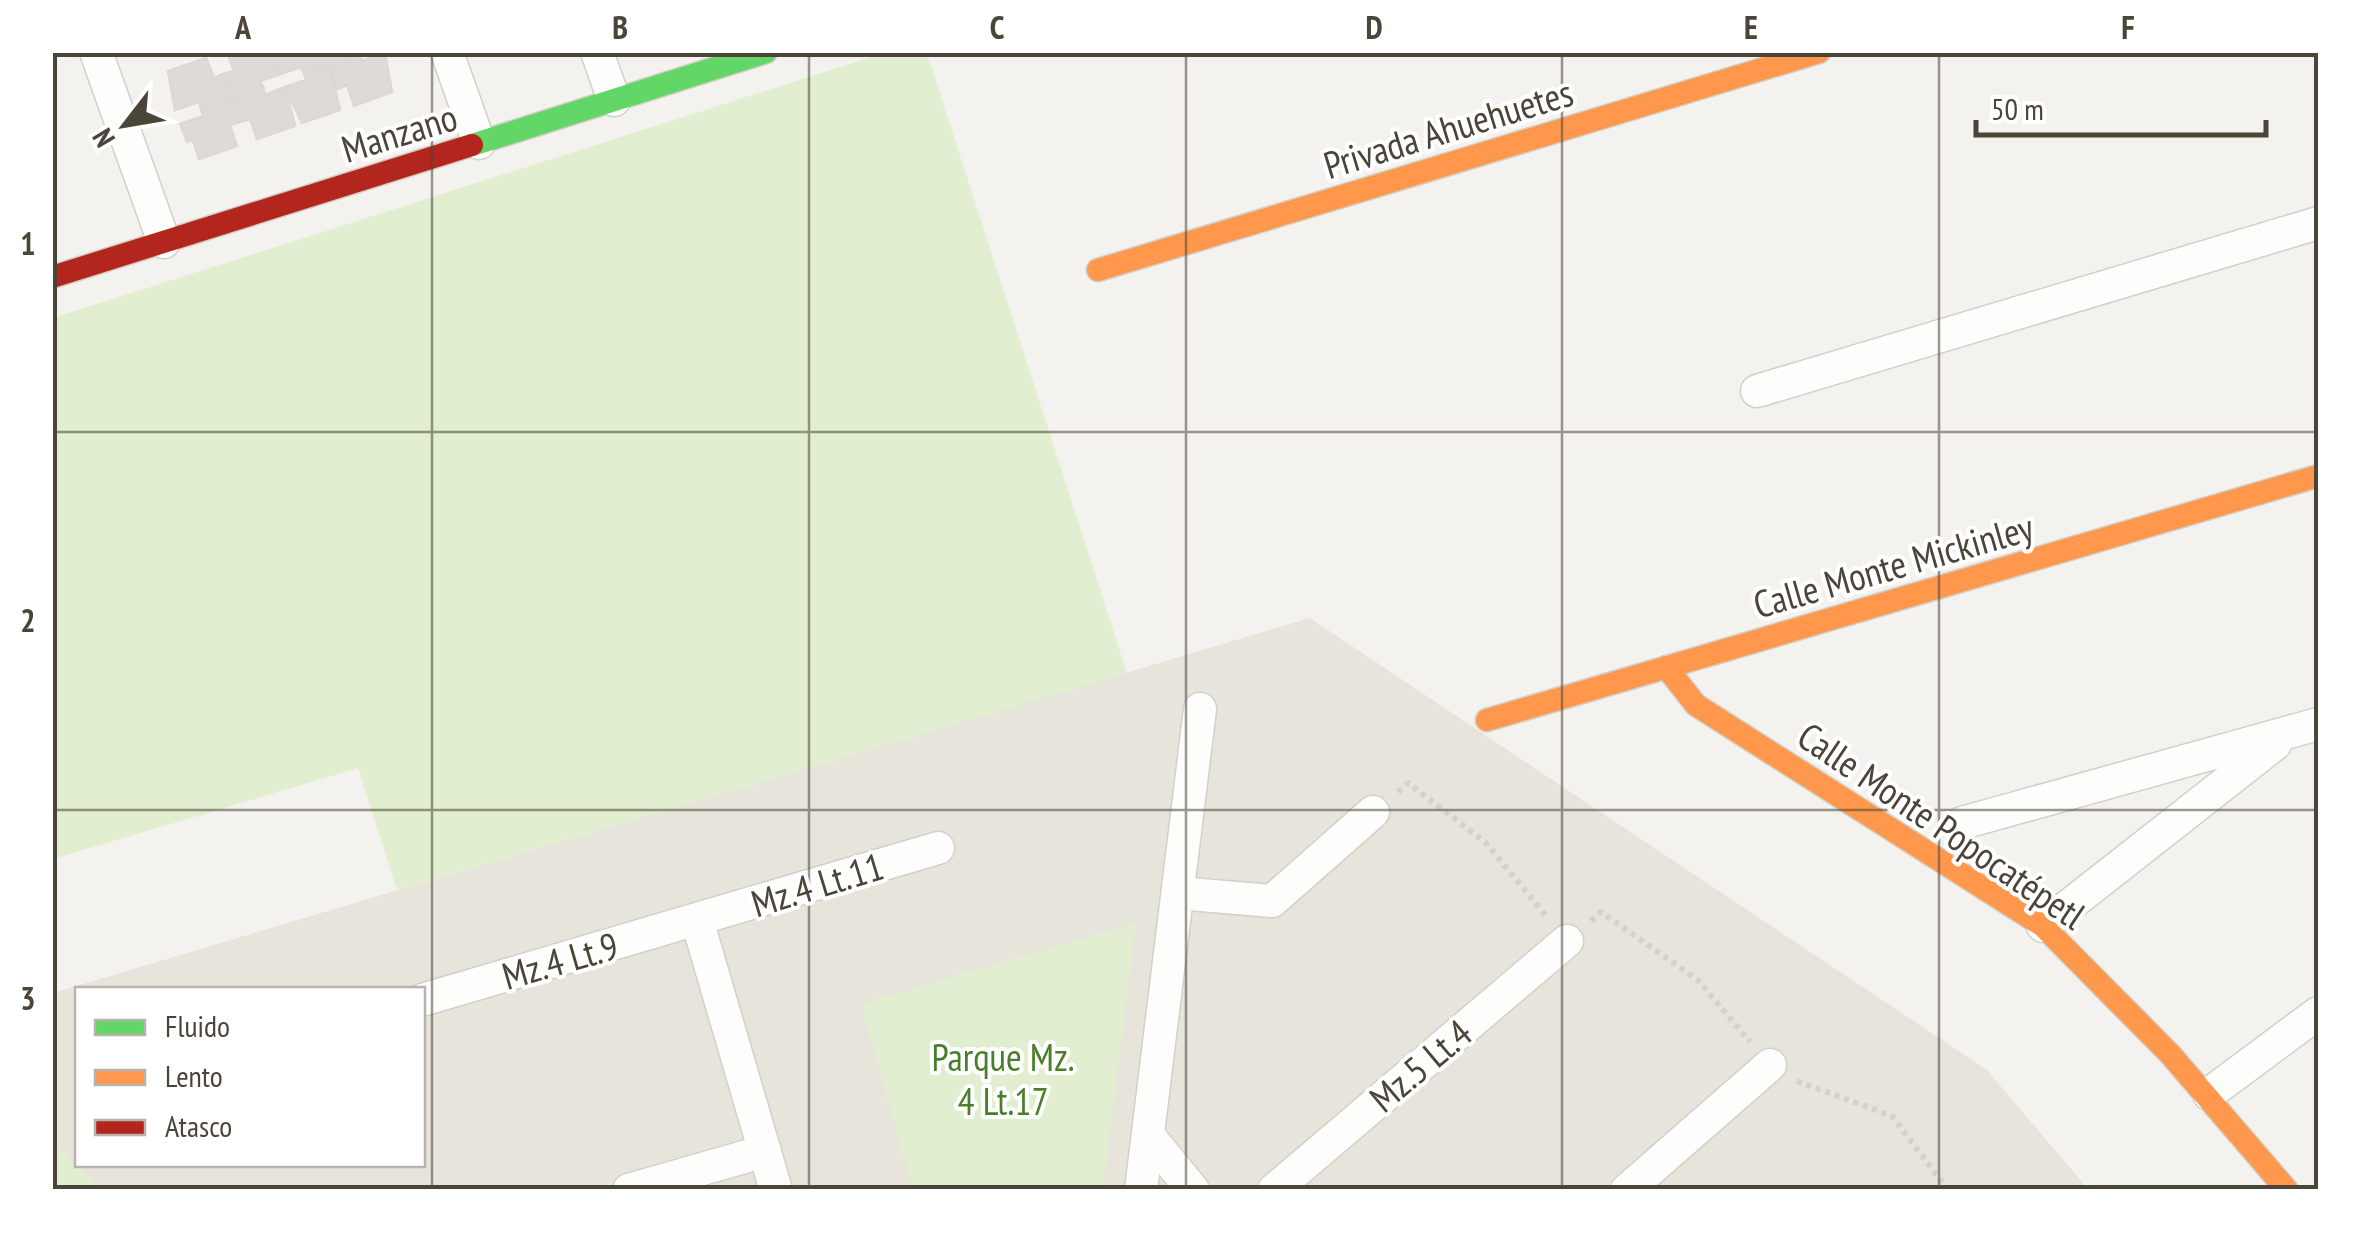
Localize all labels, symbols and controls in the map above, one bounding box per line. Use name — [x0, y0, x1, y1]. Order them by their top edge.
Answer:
text: A — [234, 6, 252, 48]
text: B — [612, 6, 628, 48]
text: C — [990, 6, 1005, 48]
text: D — [1365, 6, 1383, 48]
text: E — [1744, 6, 1758, 48]
text: F — [2121, 6, 2135, 48]
street label: Privada Ahuehuetes — [1318, 67, 1578, 189]
north arrow — [75, 75, 175, 175]
scale bar — [1976, 75, 2266, 137]
text: 50 m — [1991, 89, 2044, 128]
street label: Manzano — [335, 91, 463, 173]
text: N — [83, 122, 123, 154]
text: 1 — [20, 222, 36, 264]
street label: Calle Monte Mickinley — [1748, 501, 2039, 628]
text: 2 — [20, 599, 36, 641]
street label: Calle Monte Popocatépetl — [1789, 711, 2095, 939]
street label: Mz.4 Lt.11 — [745, 841, 889, 927]
street label: Mz.4 Lt.9 — [496, 920, 624, 1000]
text: 3 — [20, 977, 36, 1019]
legend — [75, 987, 425, 1167]
text: Fluido — [165, 1006, 230, 1045]
street label: Mz.5 Lt.4 — [1359, 1008, 1481, 1122]
park label: Parque Mz. 4 Lt.17 — [931, 1032, 1075, 1125]
text: Lento — [165, 1056, 223, 1095]
text: Atasco — [165, 1106, 232, 1145]

